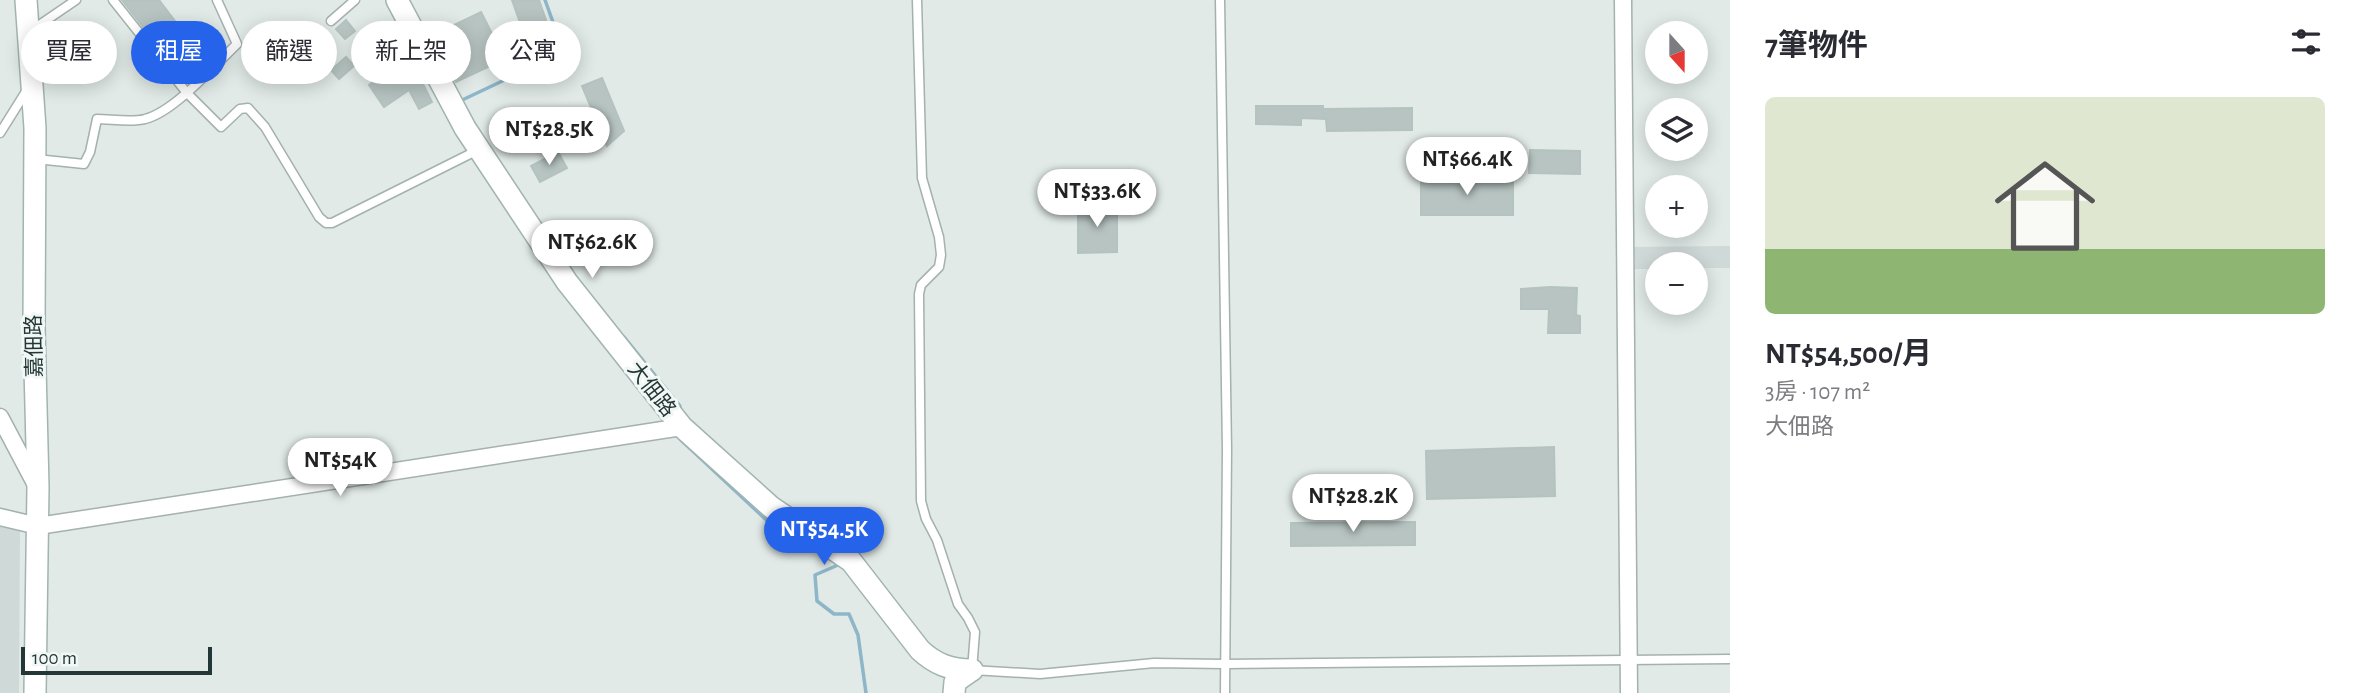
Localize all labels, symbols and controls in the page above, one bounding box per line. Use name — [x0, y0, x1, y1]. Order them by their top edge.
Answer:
chip: 買屋 — [21, 21, 117, 84]
chip: 租屋 — [131, 21, 227, 84]
chip: 篩選 — [241, 21, 337, 84]
chip: 新上架 — [351, 21, 471, 84]
chip: 公寓 — [485, 21, 581, 84]
north arrow — [1645, 21, 1708, 84]
map controls — [1645, 21, 1708, 315]
icon: filters — [2287, 23, 2325, 61]
text: 7筆物件 — [1765, 31, 1868, 61]
button: layers — [1645, 98, 1708, 161]
pin: NT$28.5K — [477, 108, 621, 167]
text: NT$28.5K — [505, 118, 593, 141]
pin: NT$66.4K — [1395, 138, 1539, 197]
icon: home — [1982, 143, 2108, 269]
text: NT$66.4K — [1422, 148, 1512, 171]
pin: NT$33.6K — [1025, 170, 1169, 229]
button: + — [1645, 175, 1708, 238]
text: NT$33.6K — [1053, 180, 1141, 203]
pin: NT$62.6K — [520, 220, 664, 280]
text: NT$62.6K — [547, 231, 637, 254]
button: − — [1645, 252, 1708, 315]
street label: 嘉佃路 — [22, 314, 46, 378]
text: NT$54,500/月 — [1765, 339, 1932, 369]
street label: 大佃路 — [624, 357, 680, 421]
text: 3房 · 107 m² — [1765, 381, 1870, 404]
text: 大佃路 — [1765, 416, 1834, 439]
pin: NT$54K — [283, 438, 397, 498]
text: NT$54K — [304, 449, 376, 472]
pin: NT$28.2K — [1281, 475, 1425, 534]
text: NT$28.2K — [1308, 485, 1398, 508]
pin: NT$54.5K — [752, 508, 896, 567]
text: NT$54.5K — [780, 518, 868, 541]
scale bar — [21, 644, 212, 676]
text: 100 m — [32, 649, 77, 668]

